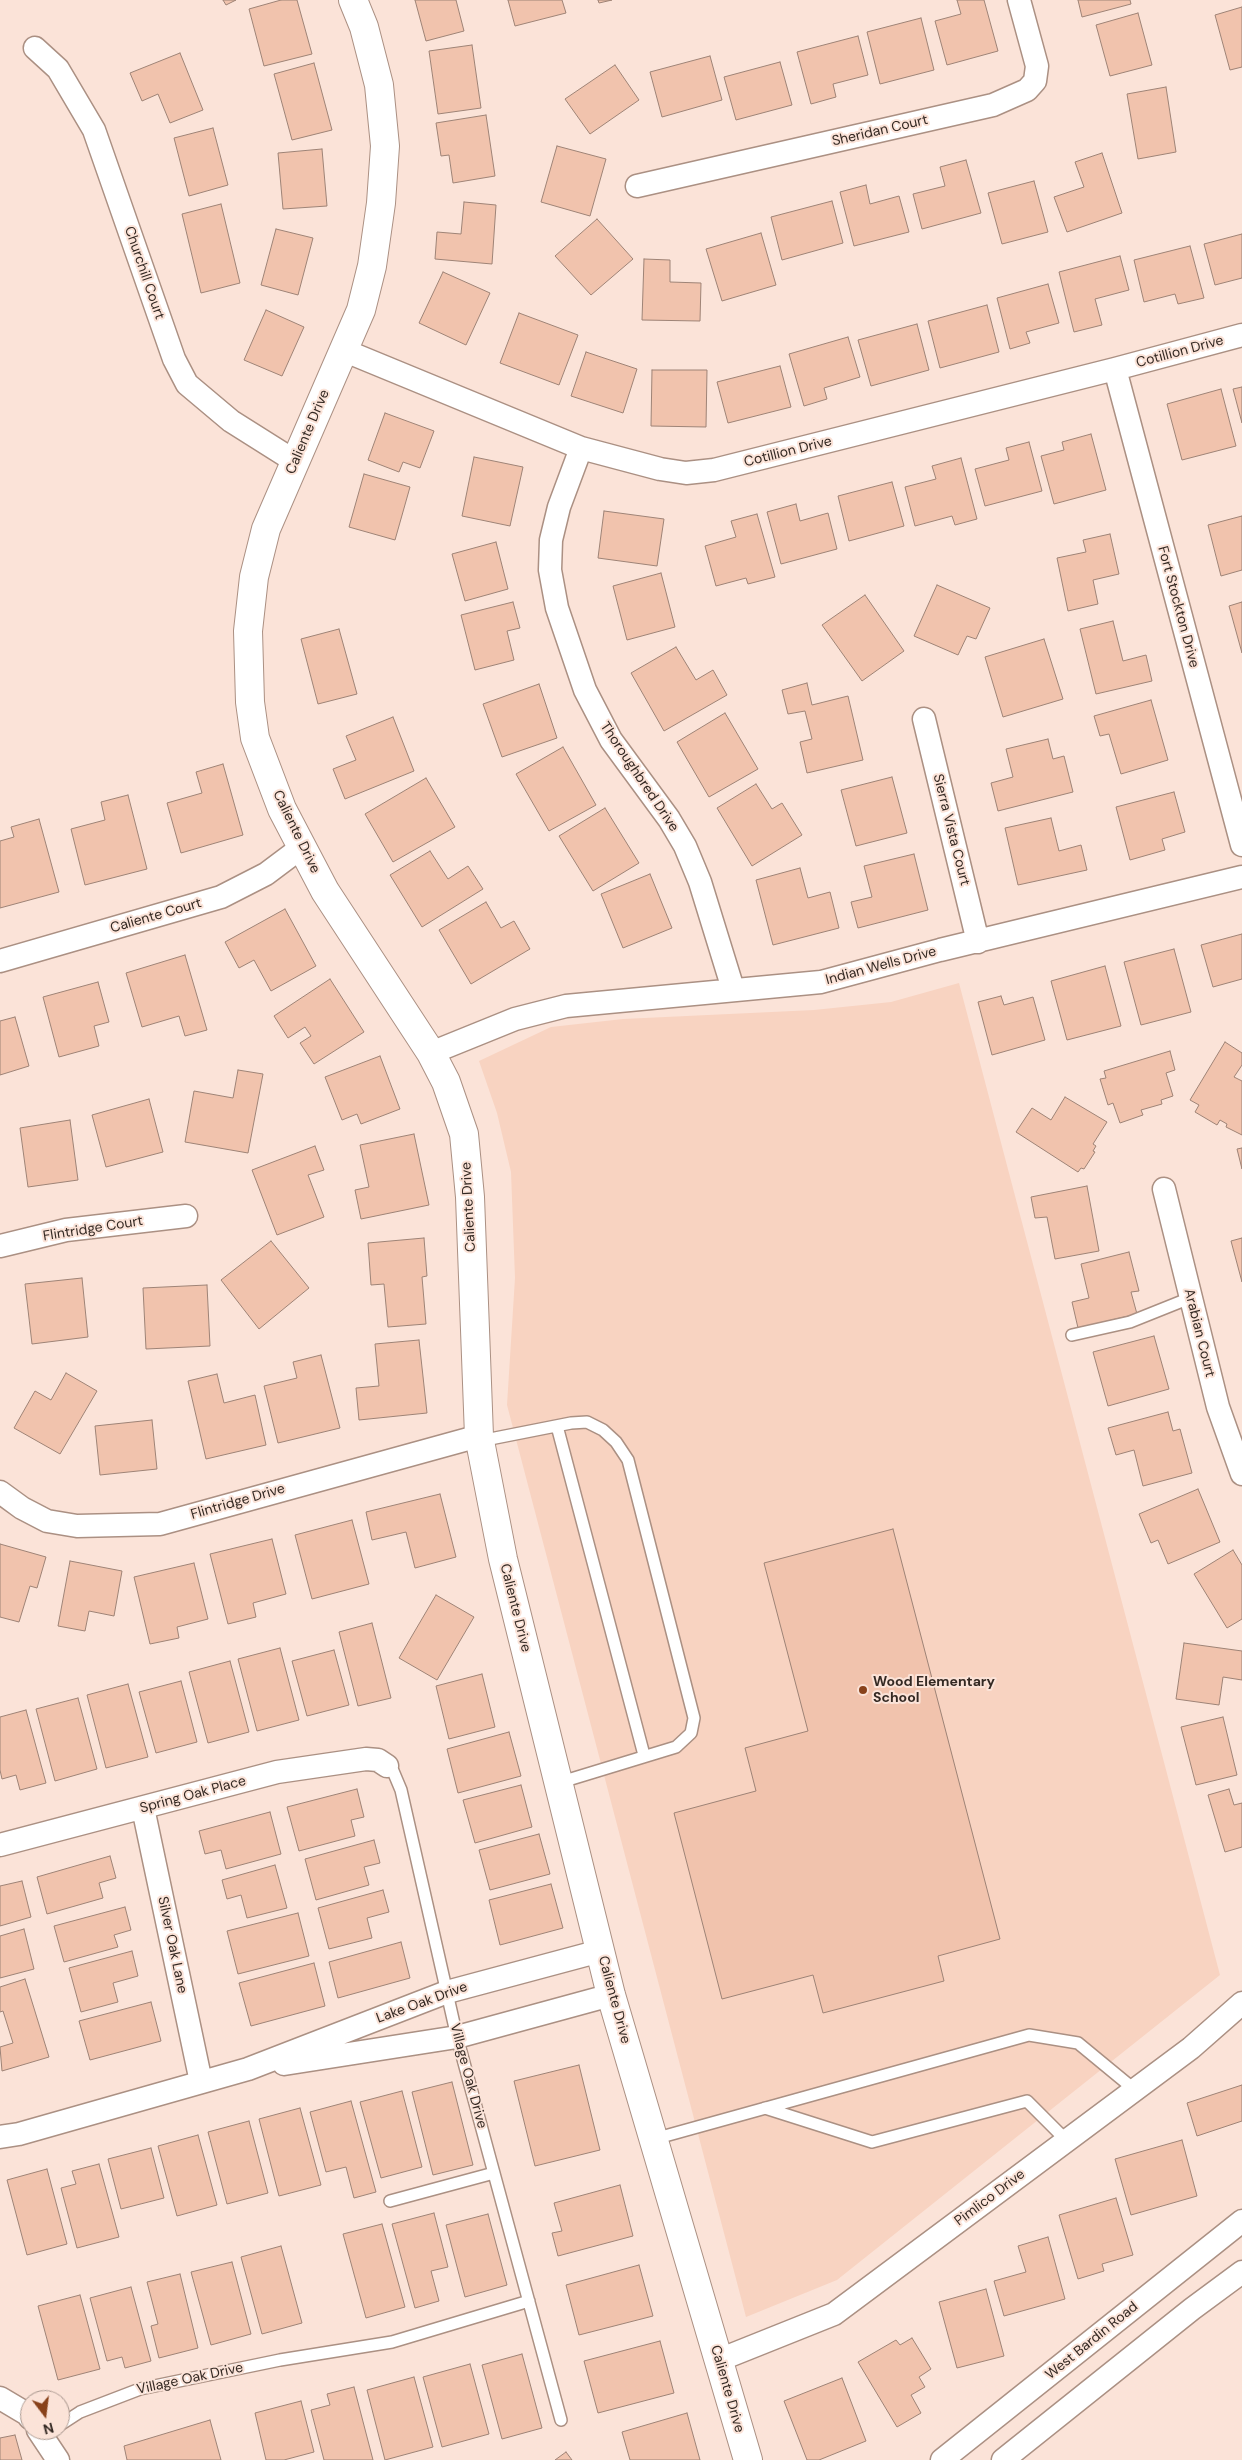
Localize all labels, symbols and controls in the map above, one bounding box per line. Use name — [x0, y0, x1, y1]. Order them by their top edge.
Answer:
street label: Sheridan Court — [830, 112, 930, 150]
street label: Churchill Court — [120, 224, 168, 322]
street label: Cotillion Drive — [1134, 332, 1226, 372]
street label: Caliente Drive — [283, 387, 333, 477]
street label: Cotillion Drive — [742, 433, 834, 471]
street label: Fort Stockton Drive — [1154, 544, 1202, 670]
street label: Thoroughbred Drive — [596, 719, 682, 835]
street label: Sierra Vista Court — [929, 772, 973, 888]
street label: Caliente Drive — [269, 788, 323, 876]
street label: Caliente Court — [108, 895, 204, 937]
street label: Indian Wells Drive — [824, 943, 938, 989]
street label: Caliente Drive — [458, 1162, 480, 1252]
street label: Flintridge Court — [42, 1213, 144, 1245]
street label: Arabian Court — [1180, 1287, 1218, 1379]
street label: Flintridge Drive — [189, 1481, 287, 1523]
street label: Caliente Drive — [496, 1562, 534, 1654]
place label: Wood Elementary School — [873, 1674, 995, 1706]
marker: Wood Elementary School — [857, 1684, 869, 1696]
street label: Spring Oak Place — [138, 1773, 248, 1817]
street label: Silver Oak Lane — [154, 1895, 190, 1995]
street label: Caliente Drive — [594, 1954, 634, 2046]
street label: Lake Oak Drive — [374, 1979, 470, 2027]
street label: Village Oak Drive — [446, 2022, 490, 2130]
street label: Pimlico Drive — [952, 2166, 1028, 2230]
street label: West Bardin Road — [1042, 2299, 1142, 2383]
street label: Caliente Drive — [706, 2343, 748, 2435]
street label: Village Oak Drive — [135, 2360, 245, 2398]
north arrow — [20, 2390, 70, 2440]
text: N — [41, 2419, 56, 2439]

